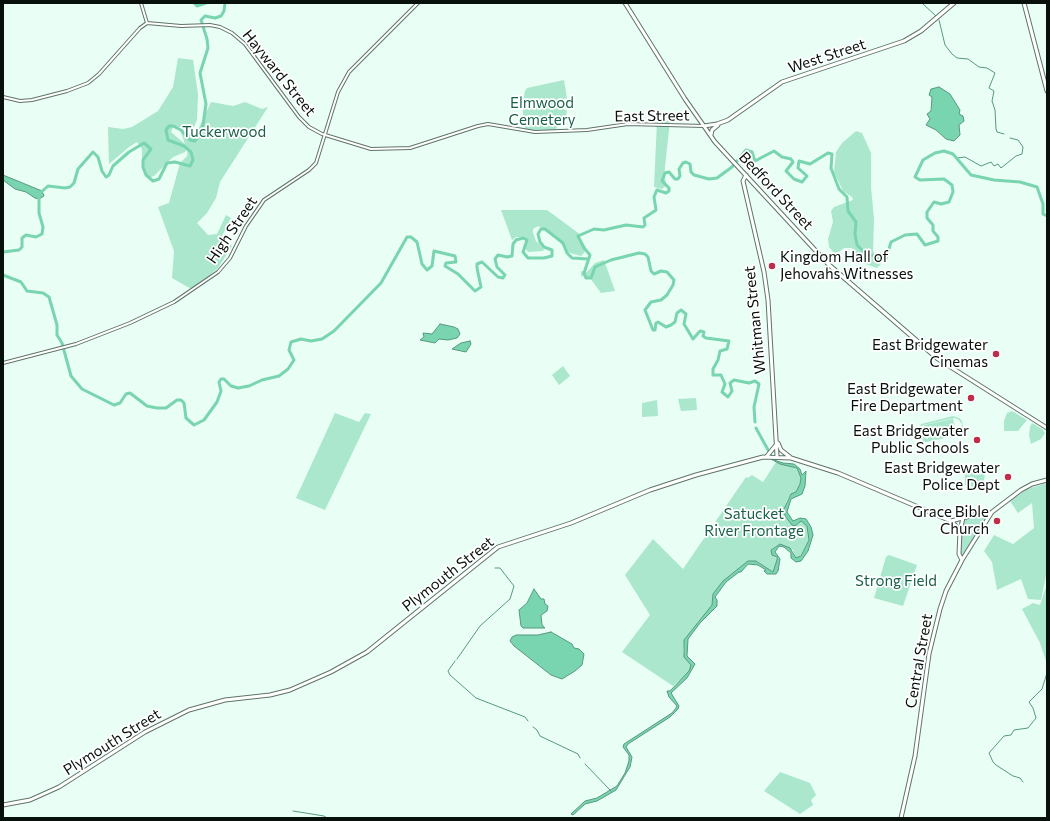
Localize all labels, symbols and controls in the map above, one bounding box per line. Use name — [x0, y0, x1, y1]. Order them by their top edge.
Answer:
street label: Hayward Street — [239, 26, 319, 120]
street label: West Street — [786, 35, 868, 77]
park label: Elmwood Cemetery — [509, 94, 575, 129]
street label: East Street — [614, 106, 690, 126]
park label: Tuckerwood — [182, 123, 266, 141]
street label: Bedford Street — [735, 148, 817, 234]
street label: High Street — [203, 193, 261, 267]
place label: Kingdom Hall of Jehovahs Witnesses — [780, 248, 913, 283]
marker: Kingdom Hall of Jehovahs Witnesses — [767, 261, 777, 271]
street label: Whitman Street — [740, 265, 770, 375]
place label: East Bridgewater Cinemas — [872, 336, 988, 371]
marker: East Bridgewater Cinemas — [991, 349, 1001, 359]
place label: East Bridgewater Fire Department — [847, 380, 963, 415]
marker: East Bridgewater Fire Department — [966, 393, 976, 403]
place label: East Bridgewater Public Schools — [853, 422, 969, 457]
marker: East Bridgewater Public Schools — [972, 435, 982, 445]
place label: East Bridgewater Police Dept — [884, 459, 1000, 494]
marker: East Bridgewater Police Dept — [1003, 472, 1013, 482]
place label: Grace Bible Church — [912, 503, 989, 538]
park label: Satucket River Frontage — [704, 505, 804, 540]
marker: Grace Bible Church — [992, 516, 1002, 526]
street label: Plymouth Street — [399, 533, 497, 615]
park label: Strong Field — [855, 572, 937, 590]
street label: Central Street — [902, 612, 936, 710]
street label: Plymouth Street — [60, 705, 164, 779]

